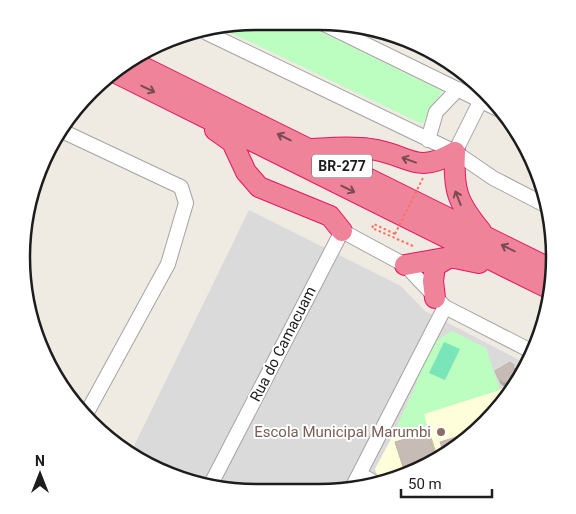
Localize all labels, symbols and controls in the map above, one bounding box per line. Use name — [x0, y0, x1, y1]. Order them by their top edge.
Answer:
one-way arrow — [140, 85, 155, 95]
one-way arrow — [277, 132, 292, 141]
road number: BR-277 — [312, 154, 372, 178]
one-way arrow — [402, 155, 418, 164]
one-way arrow — [340, 185, 355, 194]
one-way arrow — [453, 191, 462, 206]
one-way arrow — [501, 243, 516, 252]
street label: Rua do Camacuam — [246, 283, 320, 405]
place label: Escola Municipal Marumbi — [254, 423, 431, 441]
marker: Escola Municipal Marumbi — [435, 426, 447, 438]
north arrow — [15, 449, 65, 499]
text: N — [35, 453, 45, 469]
scale bar — [401, 466, 492, 498]
text: 50 m — [408, 475, 442, 493]

